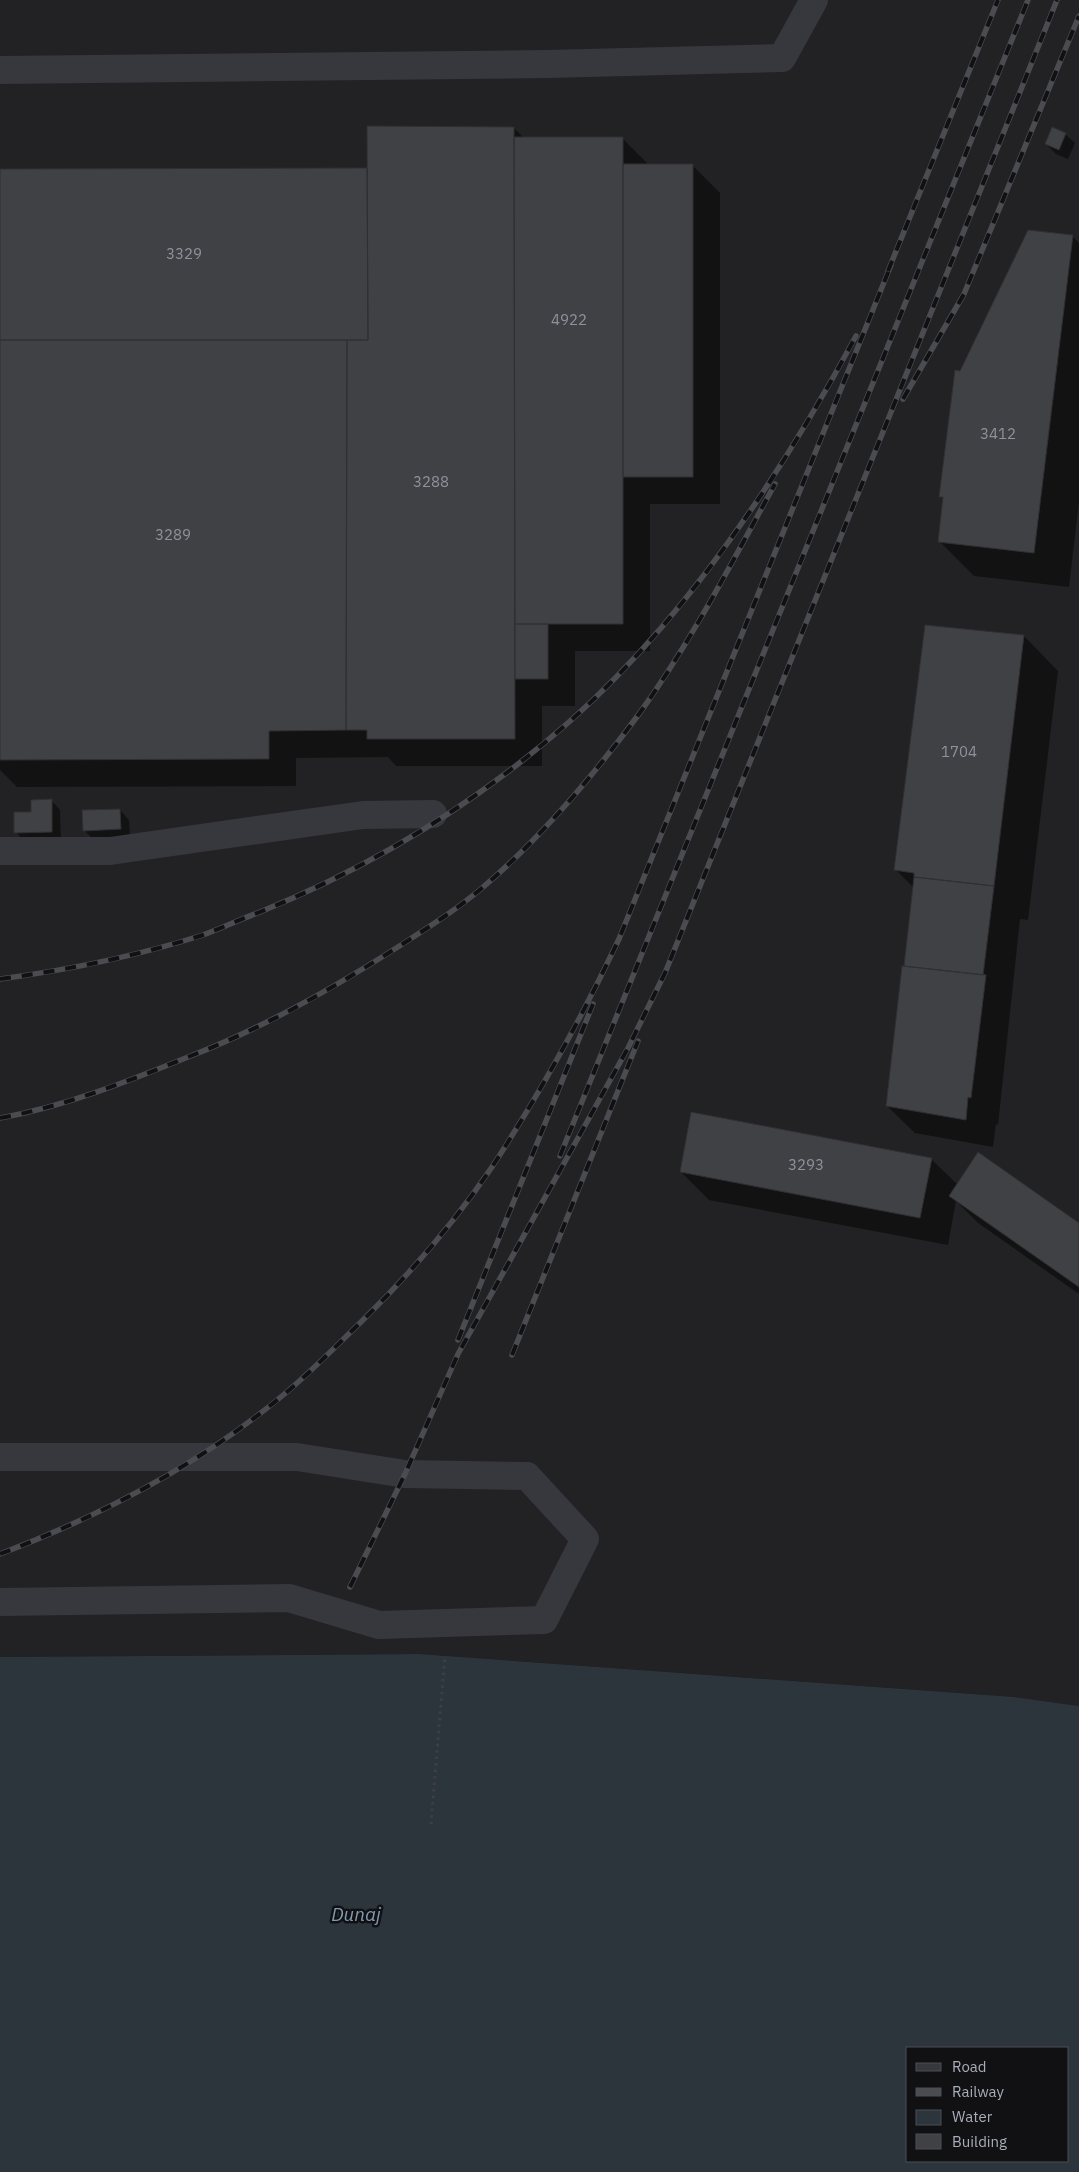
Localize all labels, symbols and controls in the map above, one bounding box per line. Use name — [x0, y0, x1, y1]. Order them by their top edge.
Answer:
house number: 3329 — [166, 244, 202, 263]
house number: 4922 — [551, 310, 587, 329]
house number: 3412 — [980, 424, 1016, 443]
house number: 3288 — [413, 472, 449, 491]
house number: 3289 — [155, 525, 191, 544]
house number: 1704 — [941, 742, 977, 761]
house number: 3293 — [788, 1155, 824, 1174]
water label: Dunaj — [331, 1902, 382, 1926]
legend — [906, 2047, 1069, 2162]
text: Road — [952, 2057, 987, 2076]
text: Railway — [952, 2082, 1005, 2101]
text: Water — [952, 2107, 993, 2126]
text: Building — [952, 2132, 1007, 2151]

